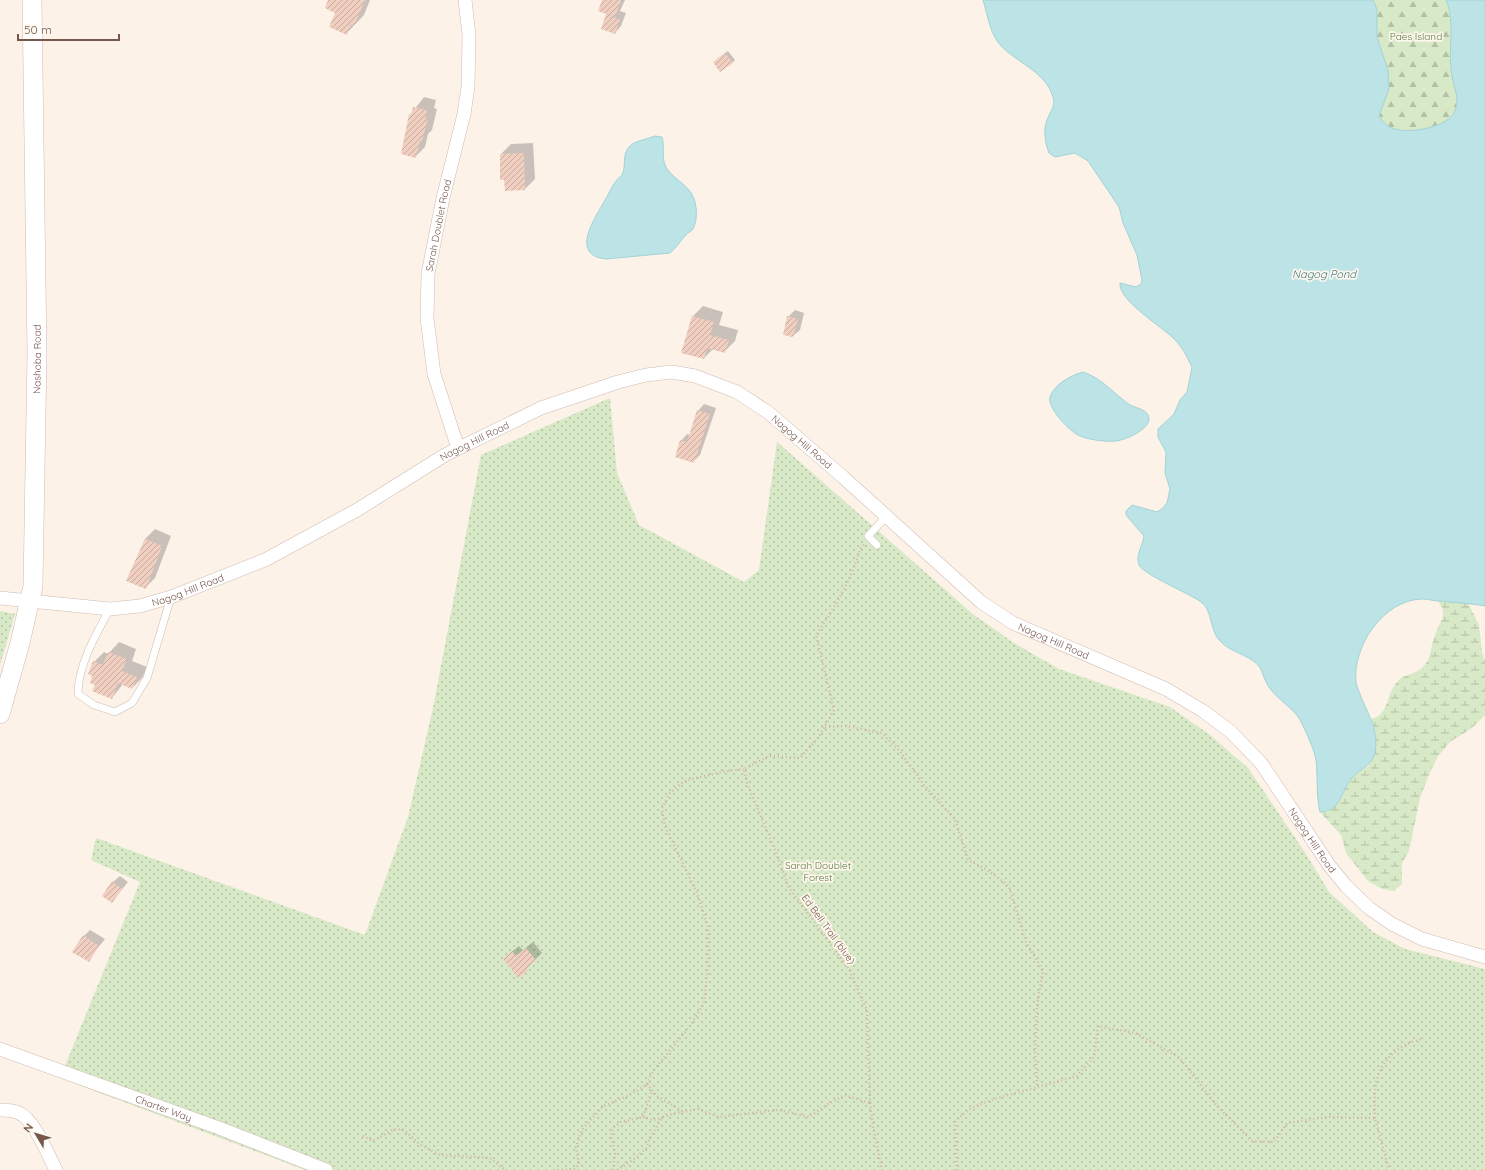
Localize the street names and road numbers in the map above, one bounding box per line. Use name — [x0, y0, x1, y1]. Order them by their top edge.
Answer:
street label: Sarah Doublet Road — [423, 178, 454, 273]
street label: Nashoba Road — [30, 324, 44, 394]
street label: Nagog Hill Road — [769, 412, 835, 472]
street label: Nagog Hill Road — [437, 419, 511, 464]
street label: Nagog Hill Road — [150, 571, 226, 609]
street label: Nagog Hill Road — [1016, 620, 1091, 662]
street label: Nagog Hill Road — [1285, 805, 1339, 876]
street label: Ed Bell Trail (blue) — [799, 892, 859, 967]
street label: Charter Way — [134, 1092, 193, 1125]

